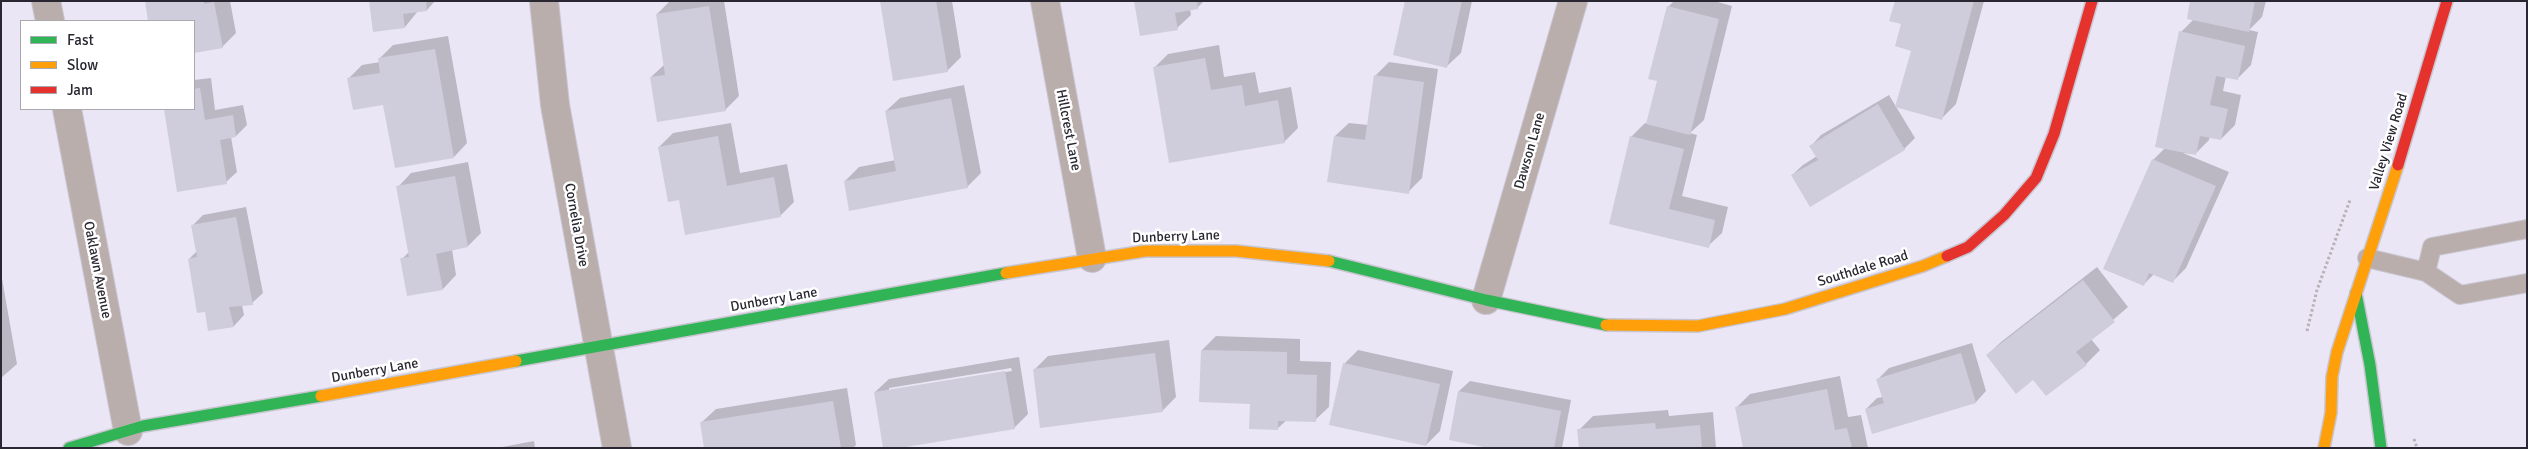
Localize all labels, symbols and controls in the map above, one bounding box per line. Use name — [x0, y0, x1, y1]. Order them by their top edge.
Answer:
legend — [20, 20, 195, 110]
text: Fast — [67, 31, 94, 49]
text: Slow — [67, 56, 98, 74]
text: Jam — [67, 81, 93, 99]
street label: Hillcrest Lane — [1052, 88, 1084, 172]
street label: Valley View Road — [2366, 91, 2412, 193]
street label: Dawson Lane — [1511, 111, 1549, 191]
street label: Cornelia Drive — [560, 182, 592, 268]
street label: Oaklawn Avenue — [79, 220, 115, 320]
street label: Dunberry Lane — [1132, 227, 1220, 247]
street label: Southdale Road — [1816, 247, 1910, 291]
street label: Dunberry Lane — [729, 284, 819, 316]
street label: Dunberry Lane — [330, 355, 420, 387]

